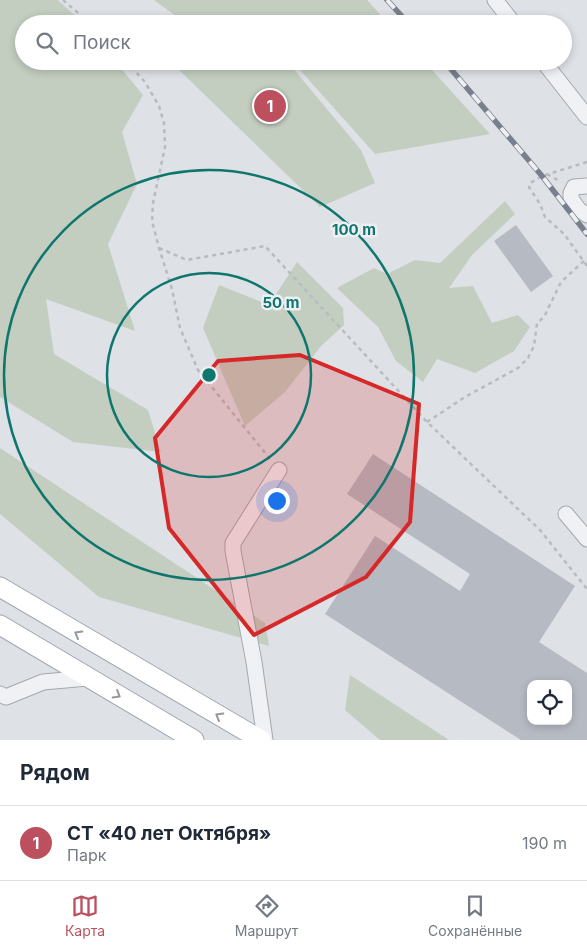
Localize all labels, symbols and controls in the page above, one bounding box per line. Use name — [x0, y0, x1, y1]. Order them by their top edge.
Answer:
search box — [15, 15, 572, 70]
icon: search — [33, 29, 61, 57]
text: Поиск — [73, 31, 131, 54]
pin: 1 — [254, 87, 286, 125]
text: 100 m — [332, 220, 376, 239]
text: 50 m — [263, 293, 299, 312]
centre of rings — [200, 366, 218, 384]
your location — [264, 488, 290, 514]
one-way arrow — [75, 630, 84, 640]
map controls — [527, 680, 572, 725]
button: locate — [527, 680, 572, 725]
one-way arrow — [112, 689, 121, 699]
one-way arrow — [215, 712, 224, 722]
text: Рядом — [20, 760, 90, 785]
text: СТ «40 лет Октября» — [67, 822, 271, 845]
text: 1 — [33, 833, 39, 853]
text: 190 m — [522, 833, 567, 853]
text: Парк — [67, 845, 106, 865]
tab: Карта — [65, 892, 105, 939]
tab: Маршрут — [235, 892, 298, 939]
tab: Сохранённые — [428, 892, 522, 939]

